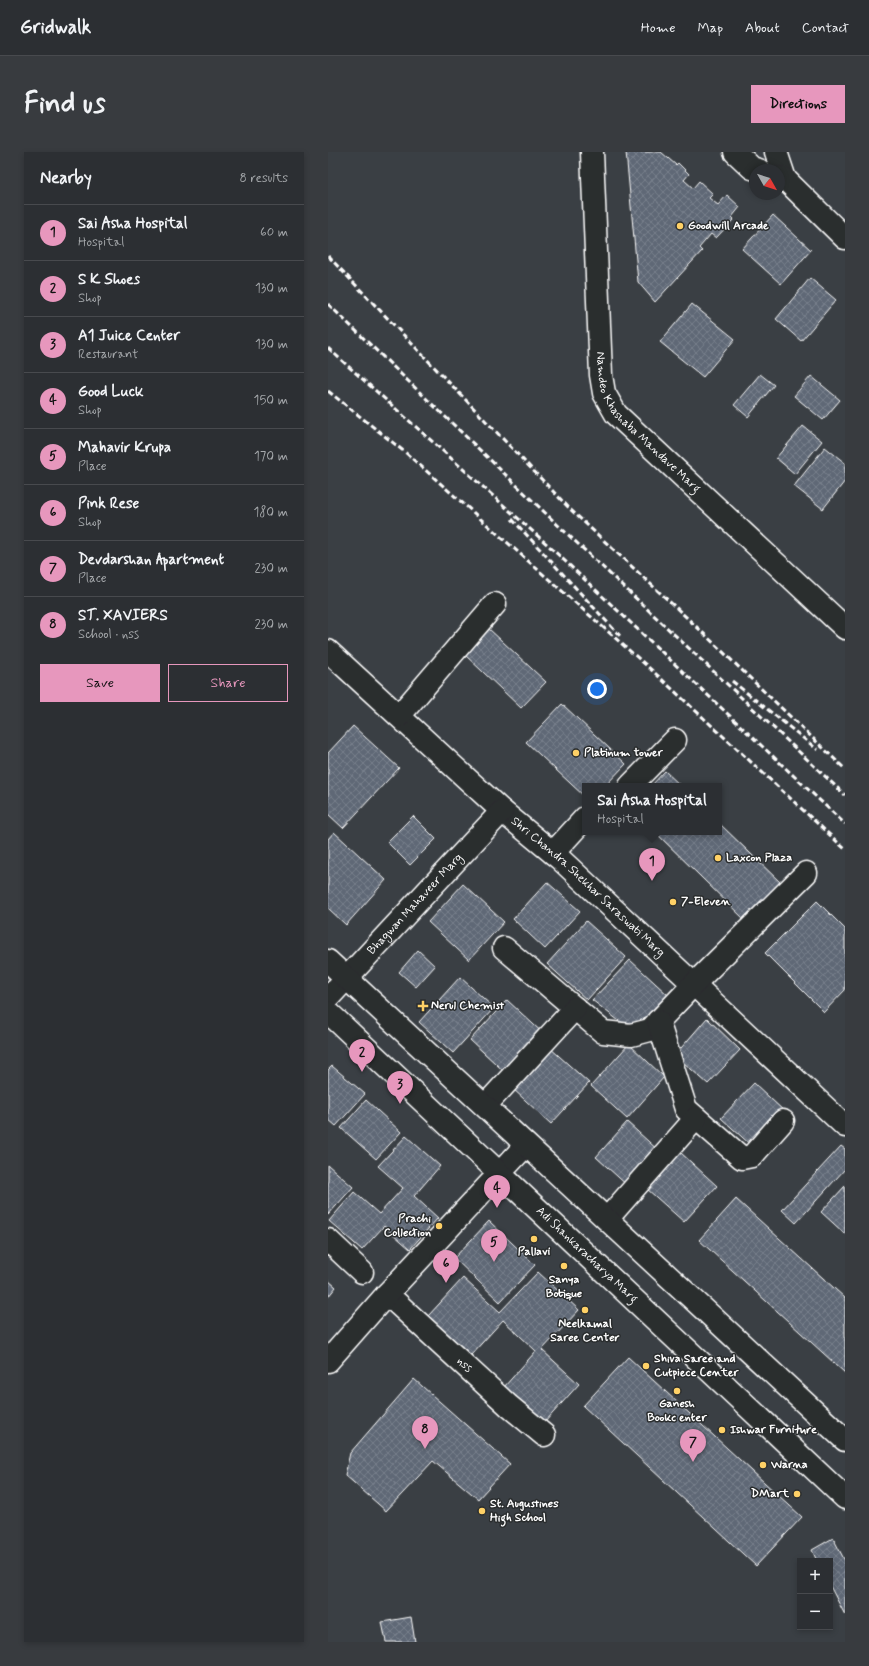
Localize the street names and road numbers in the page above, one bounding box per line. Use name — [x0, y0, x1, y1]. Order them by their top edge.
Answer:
street label: Namdeo Khashaba Mandave Marg — [592, 351, 704, 498]
street label: Shri Chandra Shekhar Saraswati Marg — [507, 813, 668, 961]
street label: Bhagwan Mahaveer Marg — [364, 850, 466, 958]
street label: Adi Shankaracharya Marg — [532, 1203, 641, 1308]
street label: nss — [453, 1354, 476, 1377]

